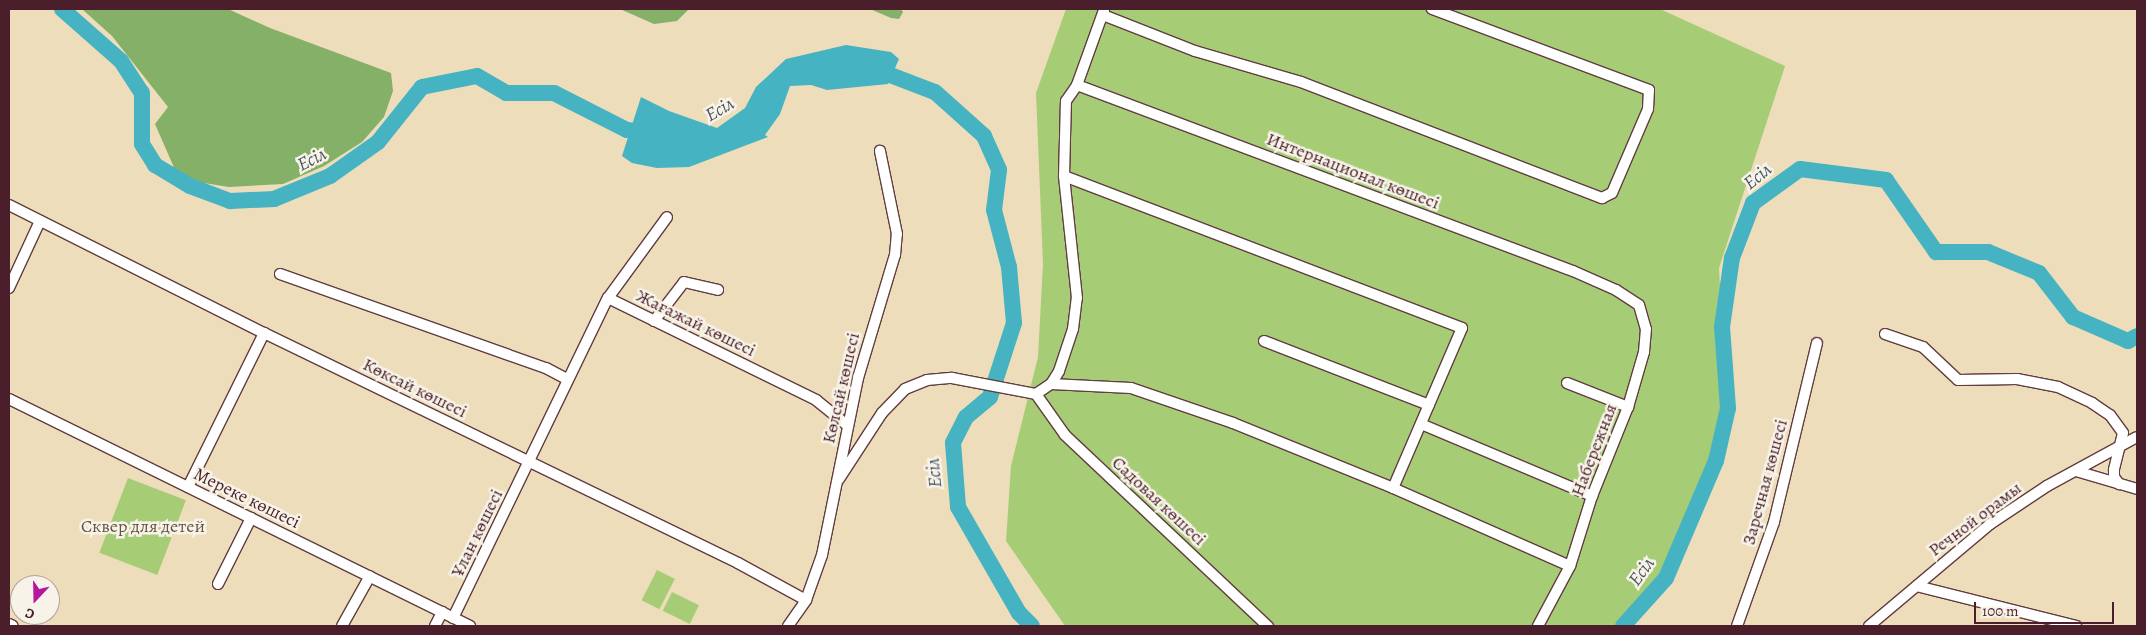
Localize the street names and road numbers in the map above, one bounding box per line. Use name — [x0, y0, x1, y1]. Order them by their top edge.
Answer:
street label: Интернационал көшесі — [1264, 128, 1442, 214]
street label: Жағажай көшесі — [633, 285, 759, 361]
street label: Көлсай көшесі — [818, 330, 864, 446]
street label: Көксай көшесі — [359, 354, 471, 422]
street label: Набережная — [1566, 401, 1622, 499]
street label: Заречная көшесі — [1738, 417, 1792, 547]
street label: Садовая көшесі — [1108, 452, 1210, 550]
street label: Мереке көшесі — [190, 463, 304, 533]
street label: Речной орамы — [1924, 477, 2026, 561]
street label: Ұлан көшесі — [446, 486, 508, 580]

